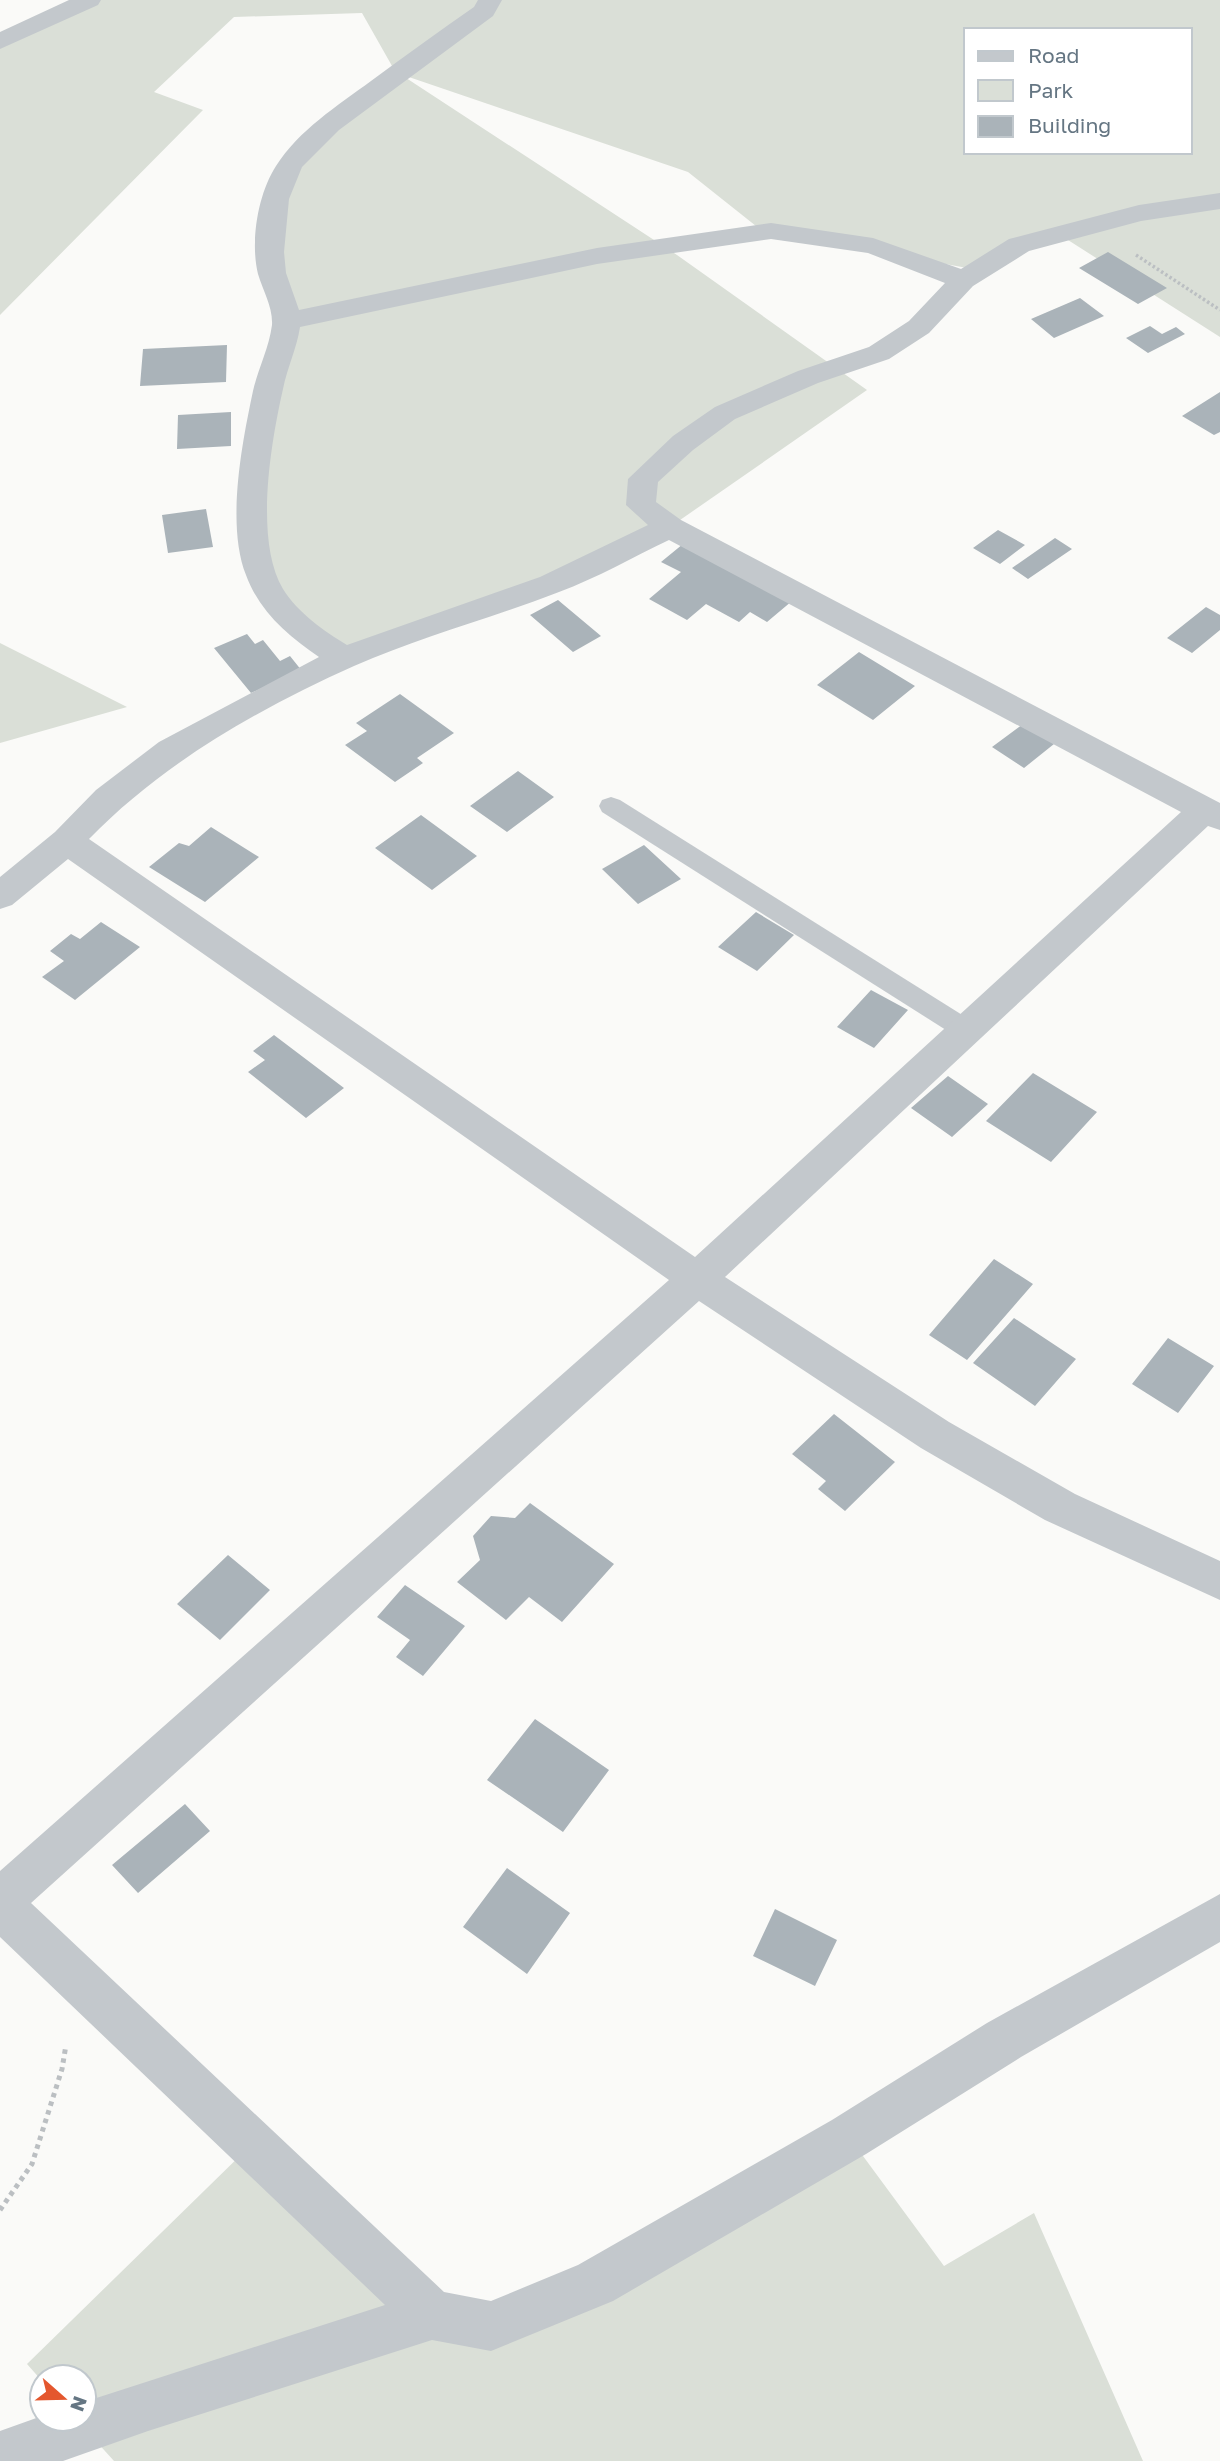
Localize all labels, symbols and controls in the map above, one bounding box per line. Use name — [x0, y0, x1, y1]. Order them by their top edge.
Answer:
legend — [964, 28, 1192, 154]
text: Road — [1028, 42, 1079, 68]
text: Park — [1028, 77, 1074, 103]
text: Building — [1028, 112, 1111, 138]
north arrow — [28, 2363, 98, 2433]
text: N — [66, 2393, 93, 2415]

